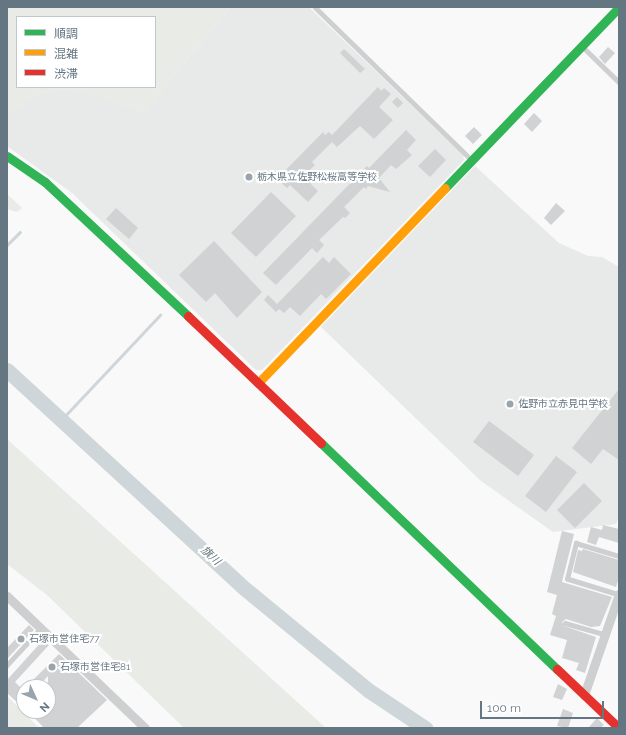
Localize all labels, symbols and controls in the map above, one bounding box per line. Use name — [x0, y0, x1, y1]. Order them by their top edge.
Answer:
legend — [16, 16, 156, 88]
text: 順調 — [54, 27, 78, 41]
text: 混雑 — [54, 47, 78, 61]
text: 渋滞 — [54, 67, 78, 81]
place label: 栃木県立佐野松桜高等学校 — [257, 171, 377, 183]
marker: 栃木県立佐野松桜高等学校 — [244, 172, 254, 182]
place label: 佐野市立赤見中学校 — [518, 398, 608, 410]
marker: 佐野市立赤見中学校 — [505, 399, 515, 409]
water label: 旗川 — [197, 544, 223, 568]
place label: 石塚市営住宅77 — [29, 633, 100, 645]
marker: 石塚市営住宅77 — [16, 634, 26, 644]
place label: 石塚市営住宅81 — [60, 661, 130, 673]
marker: 石塚市営住宅81 — [47, 662, 57, 672]
north arrow — [16, 679, 56, 719]
scale bar — [482, 693, 606, 719]
text: N — [37, 699, 52, 715]
text: 100 m — [487, 701, 521, 715]

